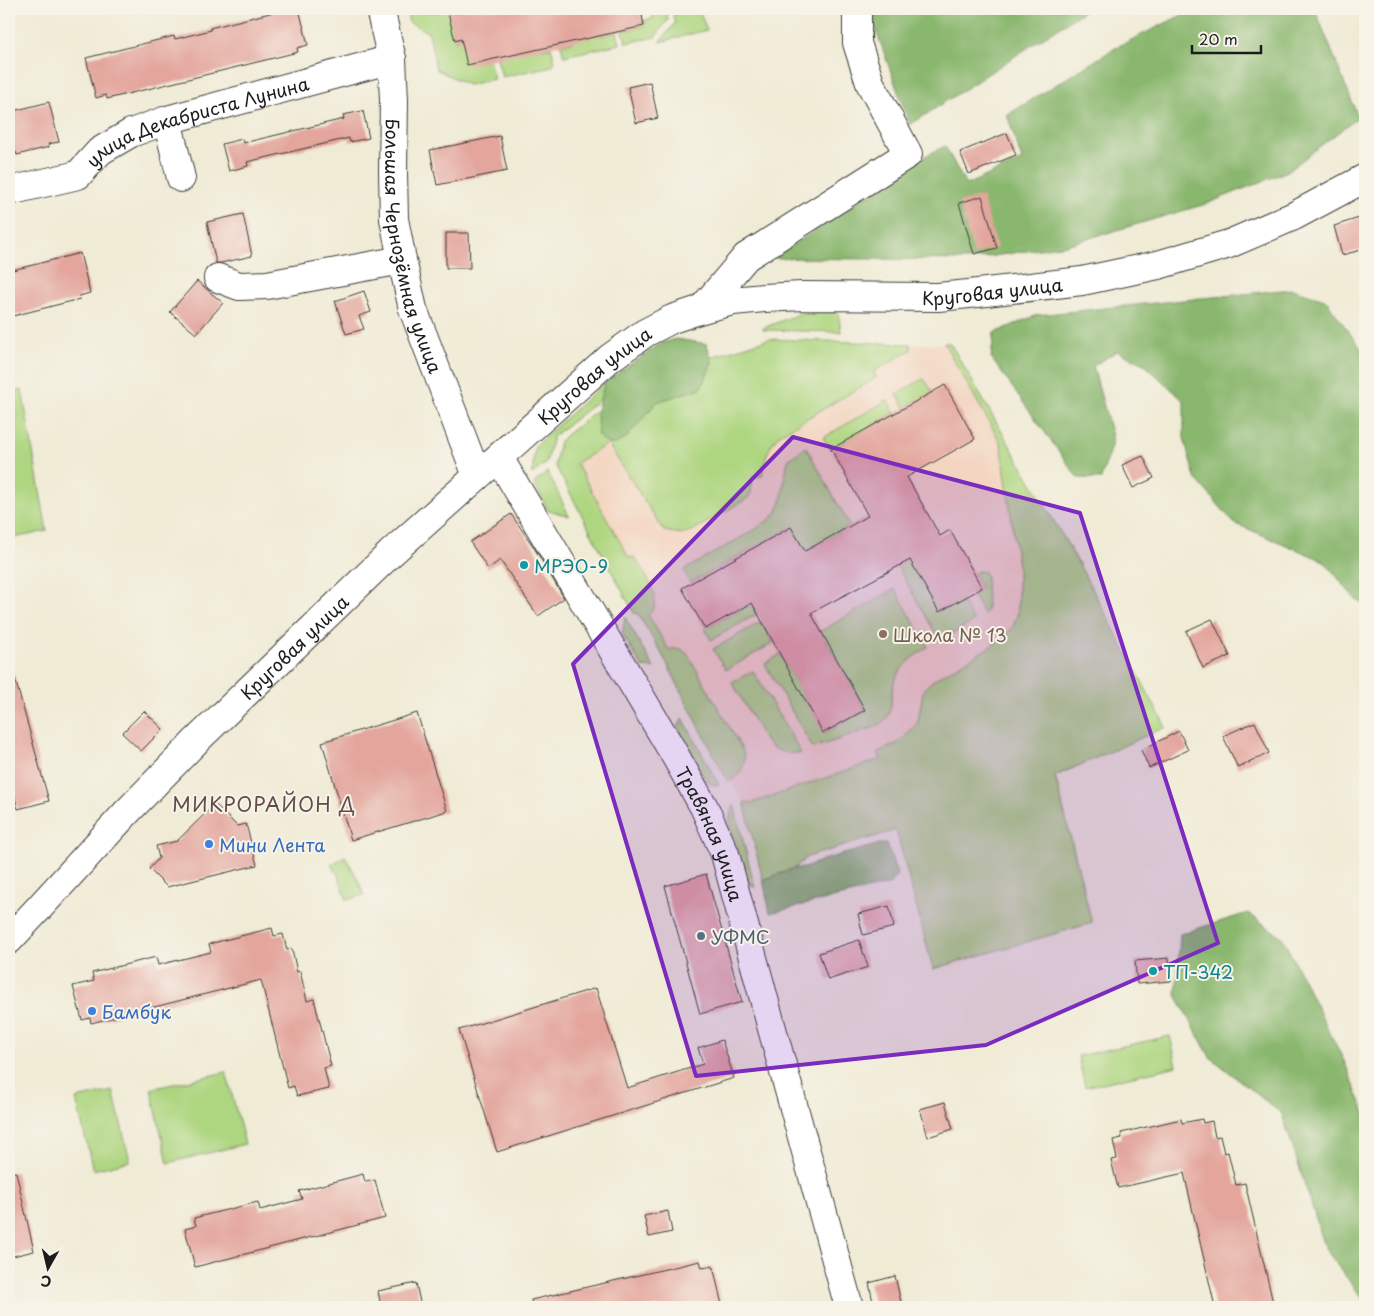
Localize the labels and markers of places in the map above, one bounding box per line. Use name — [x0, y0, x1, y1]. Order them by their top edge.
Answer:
place label: МРЭО-9 — [534, 552, 608, 579]
marker: МРЭО-9 — [518, 559, 530, 571]
place label: Школа № 13 — [893, 621, 1007, 648]
marker: Школа № 13 — [877, 628, 889, 640]
place label: Мини Лента — [219, 831, 325, 858]
marker: Мини Лента — [203, 838, 215, 850]
place label: УФМС — [711, 923, 770, 950]
marker: УФМС — [695, 930, 707, 942]
place label: ТП-342 — [1163, 958, 1233, 985]
marker: ТП-342 — [1147, 965, 1159, 977]
place label: Бамбук — [102, 998, 171, 1025]
marker: Бамбук — [86, 1005, 98, 1017]

